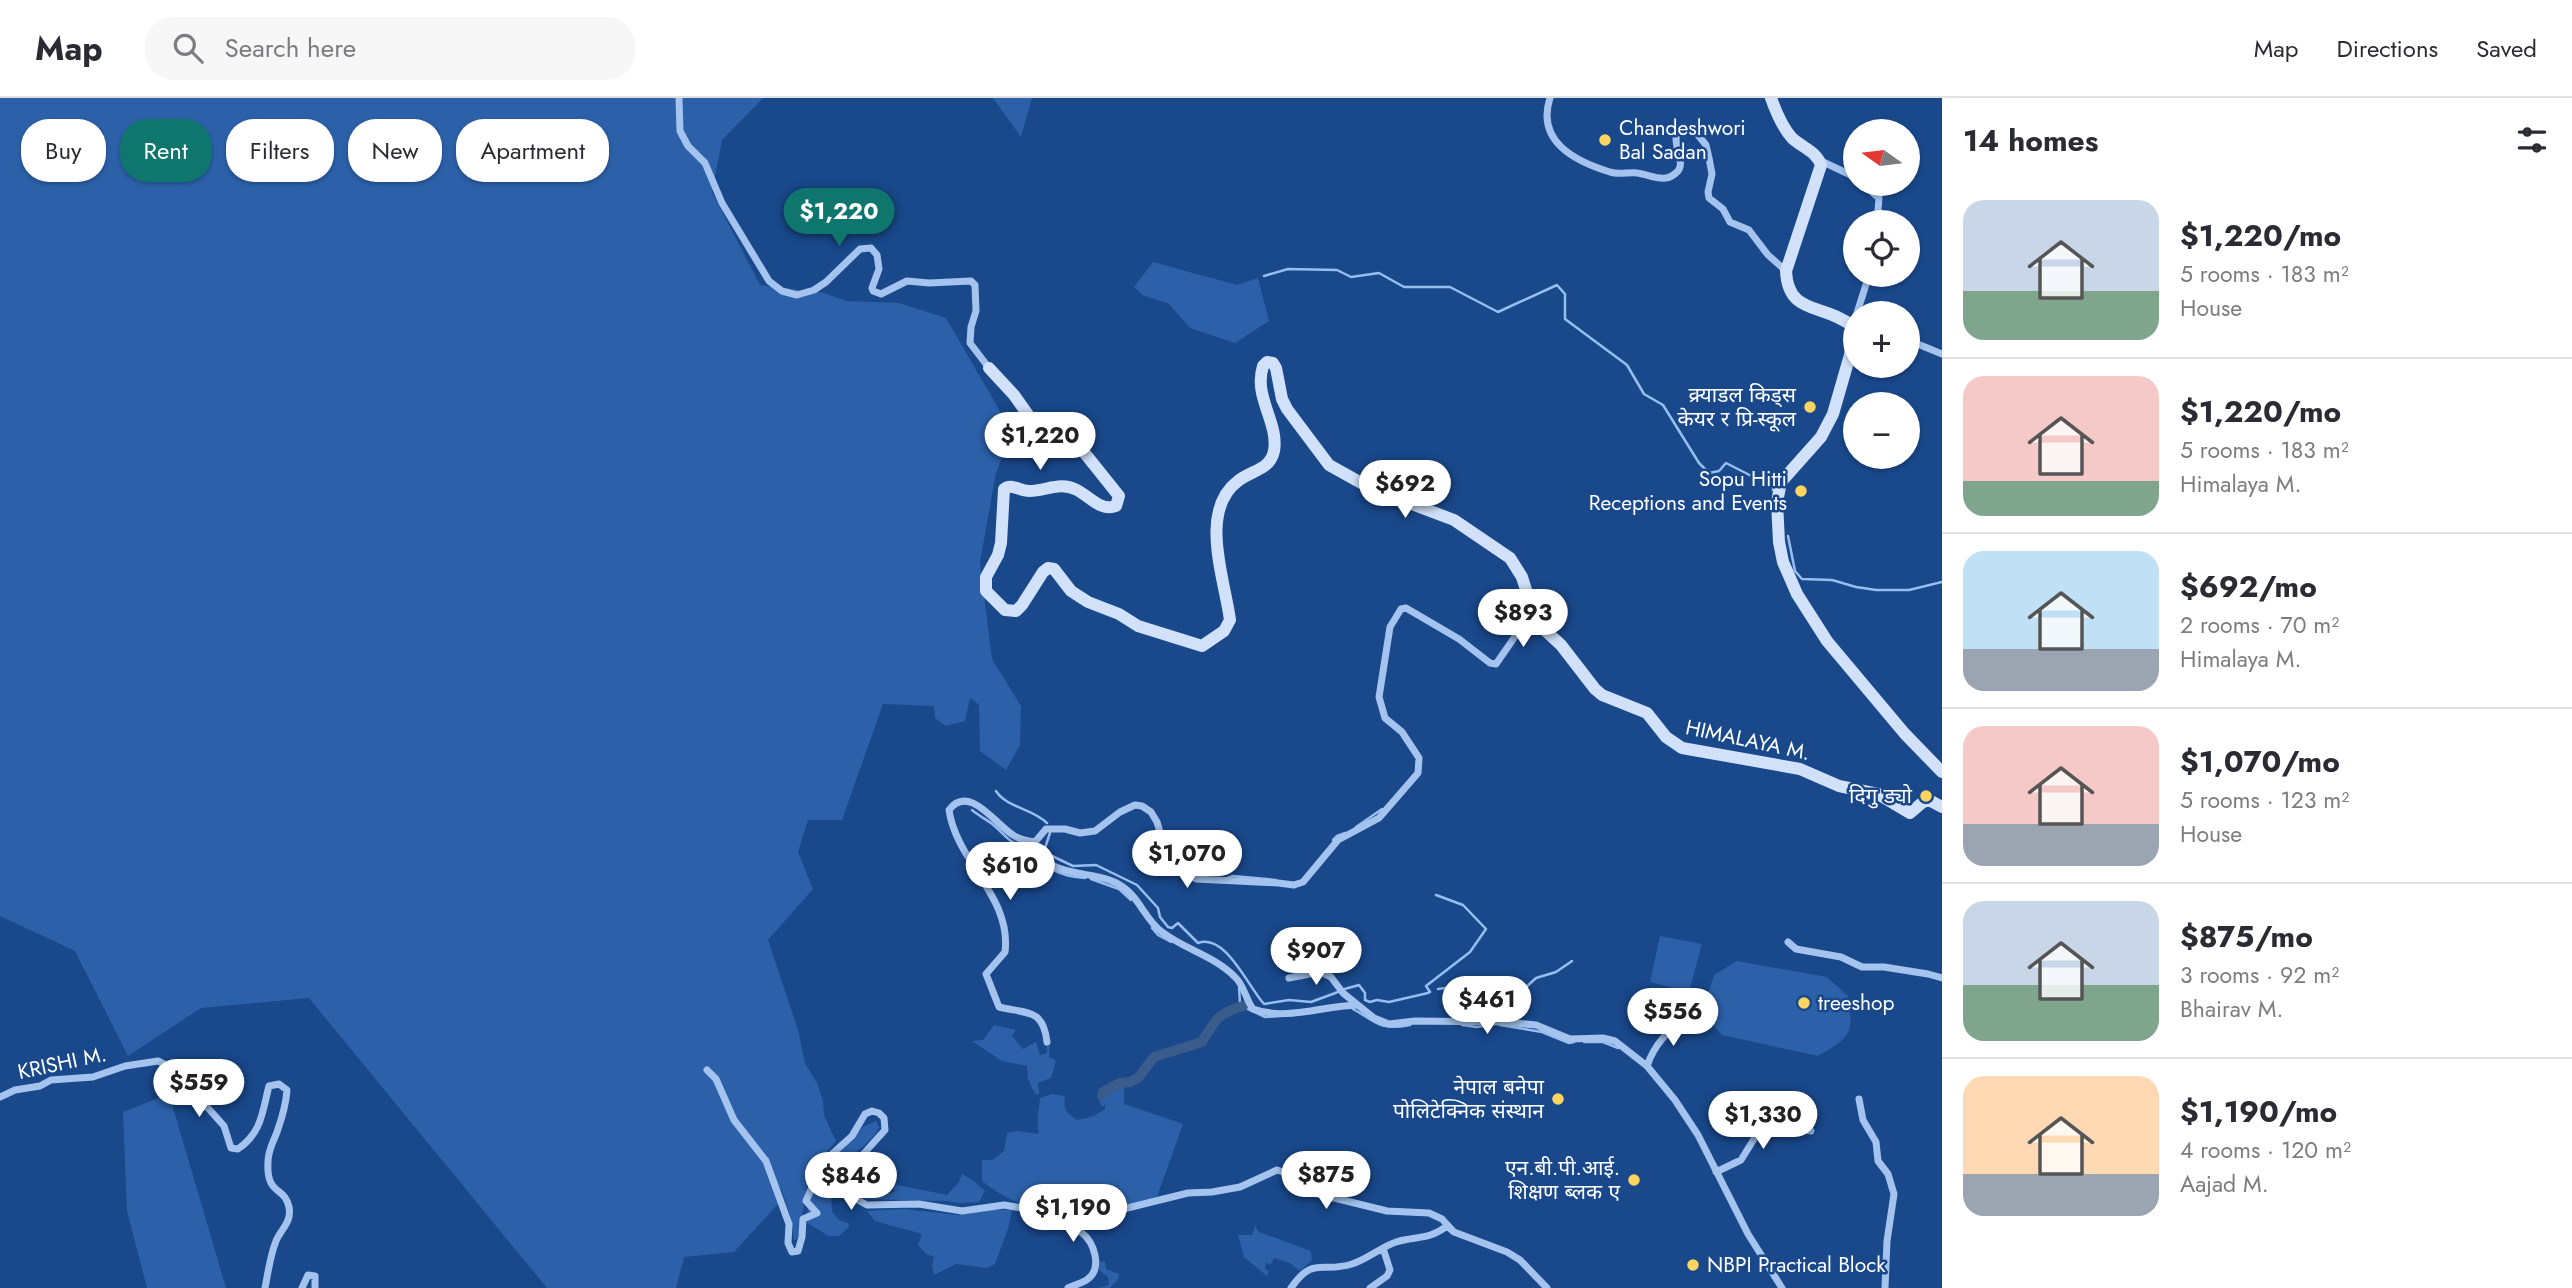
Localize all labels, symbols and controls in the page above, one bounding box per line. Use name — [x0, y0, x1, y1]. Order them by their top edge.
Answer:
search box — [145, 17, 635, 80]
text: Map — [35, 25, 103, 72]
icon: search — [169, 29, 207, 67]
text: Search here — [225, 29, 356, 67]
text: Map — [2254, 31, 2299, 66]
text: Directions — [2337, 31, 2438, 66]
text: Saved — [2476, 31, 2537, 66]
place label: Chandeshwori Bal Sadan — [1619, 113, 1746, 167]
chip: Buy — [21, 119, 106, 182]
chip: Rent — [120, 119, 212, 182]
chip: Filters — [226, 119, 334, 182]
chip: New — [348, 119, 442, 182]
chip: Apartment — [456, 119, 609, 182]
north arrow — [1843, 119, 1920, 196]
map controls — [1843, 119, 1920, 469]
text: 14 homes — [1963, 119, 2098, 162]
icon: filters — [2513, 121, 2551, 159]
marker: Chandeshwori Bal Sadan — [1597, 132, 1613, 148]
pin: $1,220 — [782, 188, 896, 248]
text: $1,220 — [800, 194, 878, 228]
button: locate — [1843, 210, 1920, 287]
text: $1,220/mo — [2180, 214, 2341, 257]
icon: home — [2019, 228, 2103, 312]
text: 5 rooms · 183 m² — [2180, 257, 2349, 291]
text: House — [2180, 291, 2242, 325]
button: + — [1843, 301, 1920, 378]
place label: क्र्याडल किड्स केयर र प्रि-स्कूल — [1678, 380, 1797, 434]
text: $1,220/mo — [2180, 390, 2341, 433]
button: − — [1843, 392, 1920, 469]
marker: क्र्याडल किड्स केयर र प्रि-स्कूल — [1802, 399, 1818, 415]
icon: home — [2019, 404, 2103, 488]
pin: $1,220 — [983, 412, 1097, 472]
text: $1,220 — [1001, 418, 1079, 452]
text: 5 rooms · 183 m² — [2180, 433, 2349, 467]
pin: $692 — [1364, 460, 1446, 520]
place label: Sopu Hitti Receptions and Events — [1589, 464, 1787, 518]
text: $692 — [1375, 466, 1435, 500]
text: Himalaya M. — [2180, 467, 2301, 501]
marker: Sopu Hitti Receptions and Events — [1793, 483, 1809, 499]
text: $692/mo — [2180, 565, 2317, 608]
icon: home — [2019, 579, 2103, 663]
pin: $893 — [1482, 589, 1564, 649]
text: $893 — [1494, 595, 1552, 629]
text: 2 rooms · 70 m² — [2180, 608, 2339, 642]
text: Himalaya M. — [2180, 642, 2301, 676]
street label: HIMALAYA M. — [1683, 712, 1813, 768]
text: $1,070/mo — [2180, 740, 2340, 783]
icon: home — [2019, 754, 2103, 838]
place label: दिगु ड्यो — [1849, 781, 1913, 811]
text: 5 rooms · 123 m² — [2180, 783, 2349, 817]
marker: दिगु ड्यो — [1918, 788, 1934, 804]
text: House — [2180, 817, 2242, 851]
pin: $1,070 — [1130, 830, 1244, 890]
text: $1,070 — [1148, 836, 1226, 870]
pin: $610 — [969, 842, 1051, 902]
text: $610 — [982, 848, 1038, 882]
text: $875/mo — [2180, 915, 2313, 958]
pin: $907 — [1275, 928, 1357, 987]
icon: home — [2019, 929, 2103, 1013]
text: $907 — [1287, 933, 1345, 967]
text: 3 rooms · 92 m² — [2180, 958, 2339, 992]
pin: $461 — [1446, 976, 1528, 1036]
text: $461 — [1458, 982, 1516, 1016]
pin: $556 — [1632, 988, 1714, 1048]
place label: treeshop — [1818, 988, 1895, 1018]
text: Bhairav M. — [2180, 992, 2283, 1026]
text: $556 — [1643, 994, 1703, 1028]
marker: treeshop — [1796, 995, 1812, 1011]
street label: KRISHI M. — [15, 1039, 109, 1087]
pin: $559 — [158, 1060, 240, 1119]
text: $559 — [169, 1065, 229, 1099]
place label: नेपाल बनेपा पोलिटेक्निक संस्थान — [1393, 1072, 1545, 1126]
text: $1,190/mo — [2180, 1090, 2337, 1133]
marker: नेपाल बनेपा पोलिटेक्निक संस्थान — [1550, 1091, 1566, 1107]
pin: $1,330 — [1706, 1091, 1820, 1151]
text: $1,330 — [1724, 1097, 1802, 1131]
icon: home — [2019, 1104, 2103, 1188]
text: 4 rooms · 120 m² — [2180, 1133, 2351, 1167]
pin: $846 — [810, 1152, 892, 1212]
pin: $875 — [1285, 1152, 1367, 1211]
place label: एन.बी.पी.आई. शिक्षण ब्लक ए — [1505, 1153, 1620, 1207]
text: $875 — [1297, 1157, 1355, 1191]
text: $846 — [821, 1158, 881, 1192]
text: Aajad M. — [2180, 1167, 2269, 1201]
marker: एन.बी.पी.आई. शिक्षण ब्लक ए — [1626, 1172, 1642, 1188]
pin: $1,190 — [1016, 1184, 1130, 1244]
text: $1,190 — [1035, 1190, 1111, 1224]
place label: NBPI Practical Block — [1707, 1250, 1886, 1280]
marker: NBPI Practical Block — [1685, 1257, 1701, 1273]

